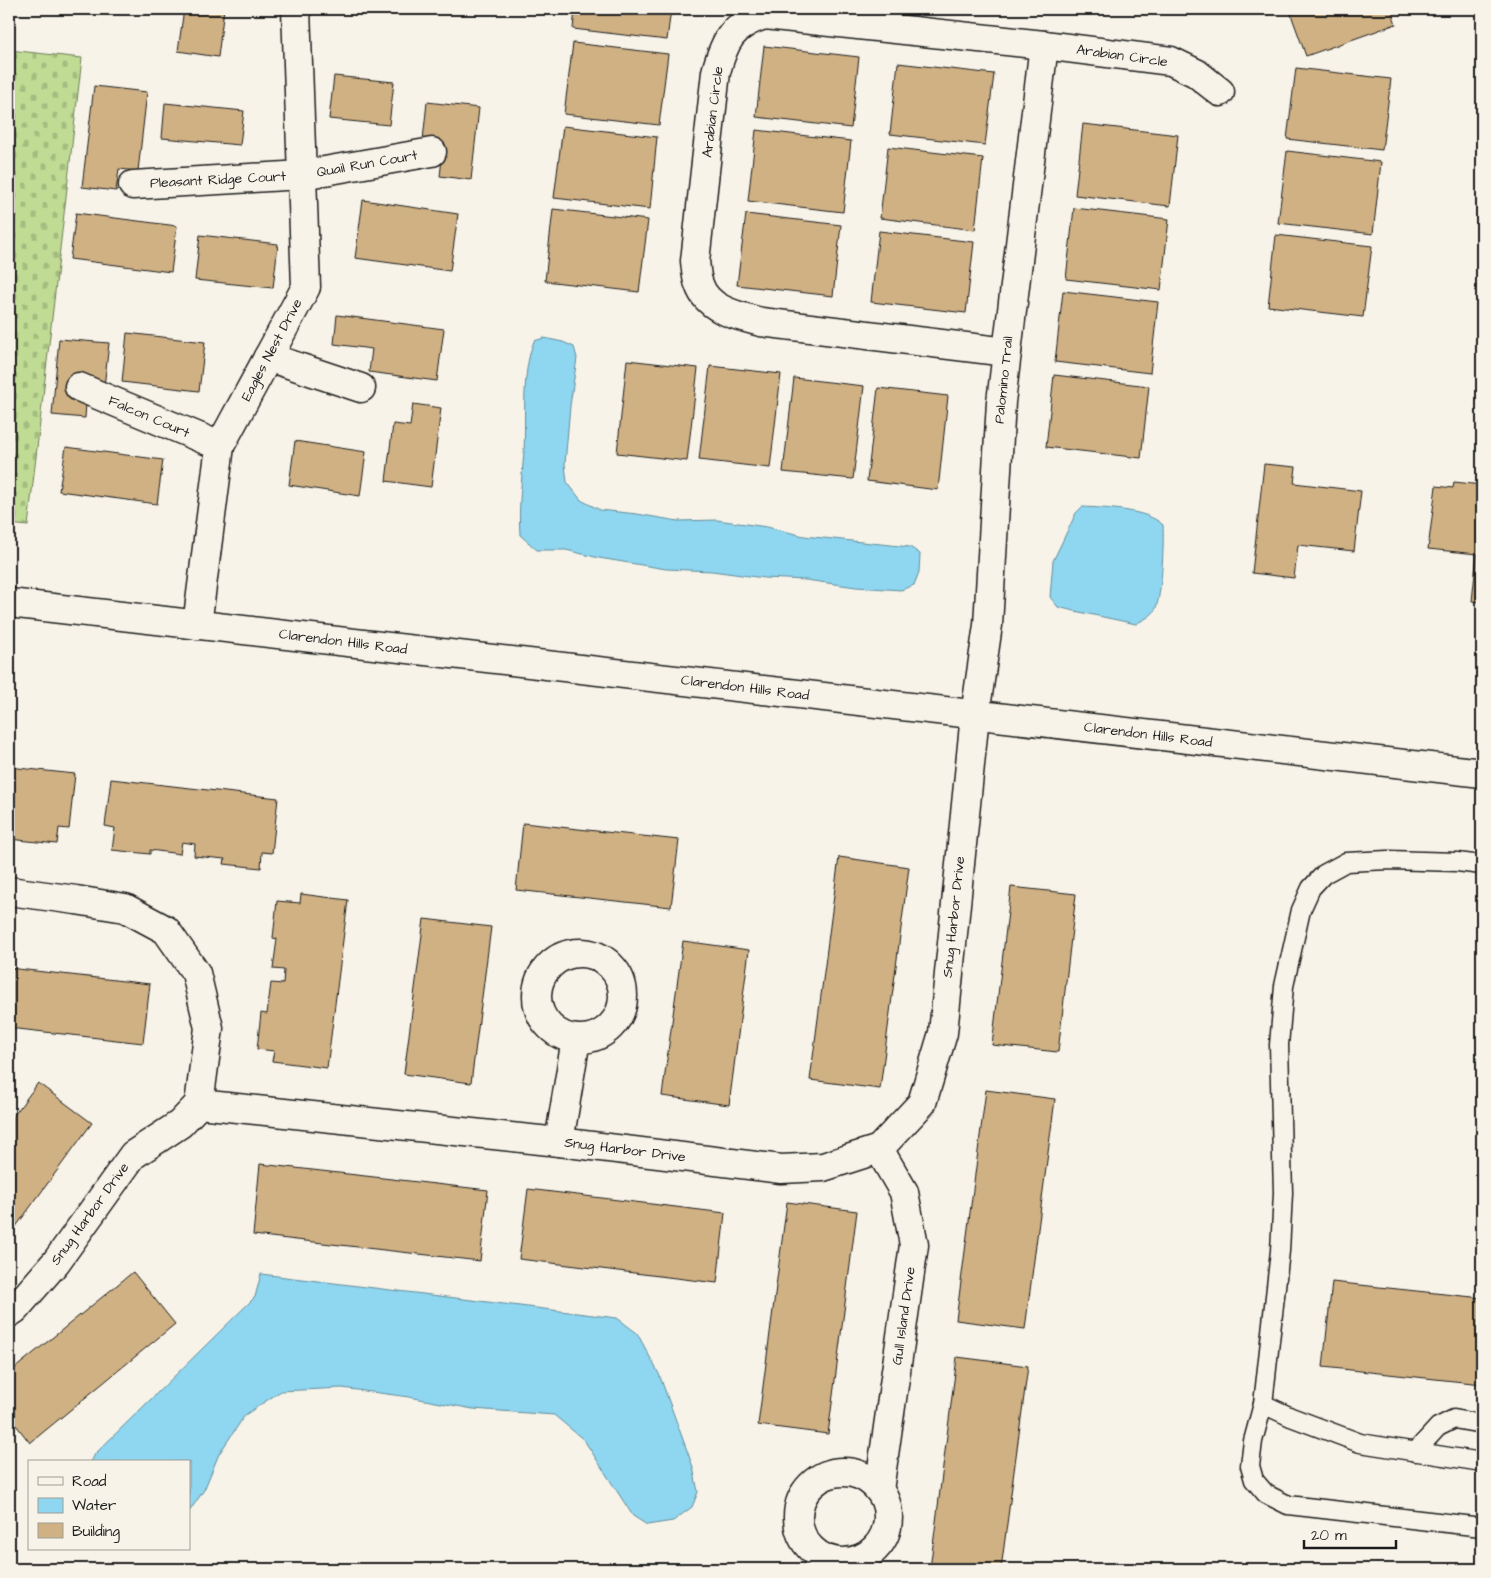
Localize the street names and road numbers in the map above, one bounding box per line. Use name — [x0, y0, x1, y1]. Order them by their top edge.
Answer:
street label: Arabian Circle — [1075, 40, 1169, 72]
street label: Arabian Circle — [697, 65, 729, 159]
street label: Quail Run Court — [315, 145, 419, 183]
street label: Pleasant Ridge Court — [149, 166, 287, 194]
street label: Eagles Nest Drive — [237, 295, 308, 405]
street label: Palomino Trail — [989, 335, 1019, 425]
street label: Falcon Court — [105, 391, 193, 443]
street label: Clarendon Hills Road — [278, 624, 408, 660]
street label: Clarendon Hills Road — [680, 670, 810, 706]
street label: Clarendon Hills Road — [1083, 717, 1213, 753]
street label: Snug Harbor Drive — [938, 855, 970, 979]
street label: Snug Harbor Drive — [563, 1133, 687, 1167]
street label: Snug Harbor Drive — [46, 1158, 134, 1269]
street label: Gull Island Drive — [887, 1265, 921, 1366]

